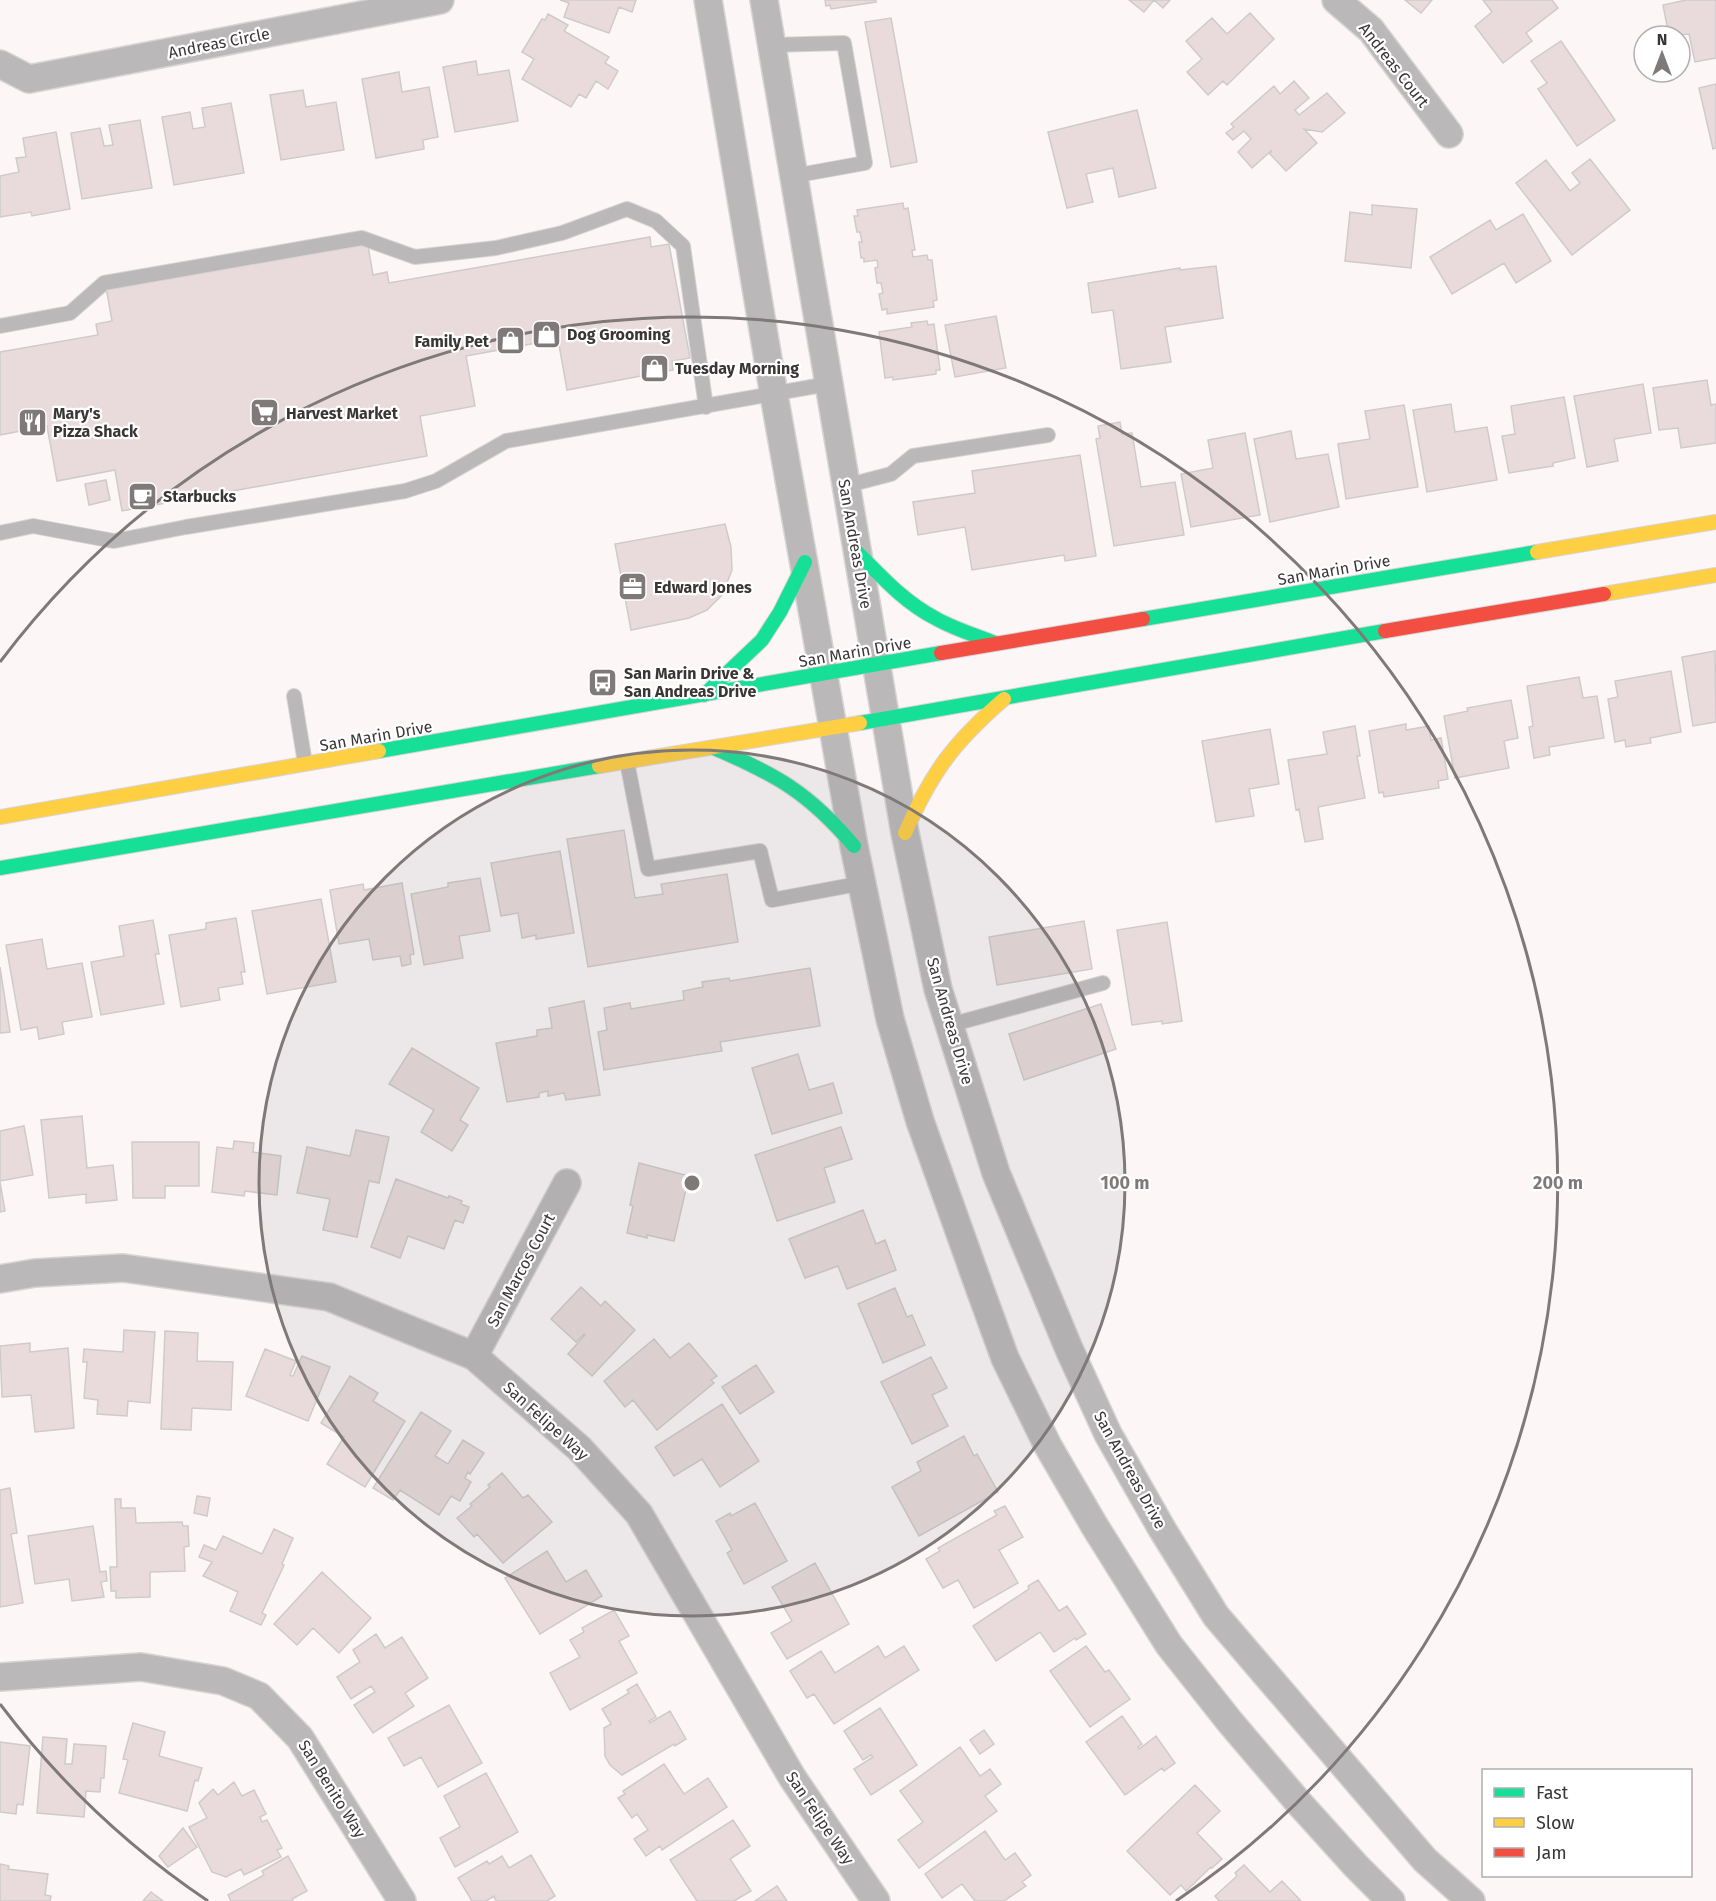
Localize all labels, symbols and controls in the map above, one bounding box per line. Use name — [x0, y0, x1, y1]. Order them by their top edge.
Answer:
street label: Andreas Court — [1355, 19, 1433, 111]
street label: Andreas Circle — [167, 24, 271, 62]
north arrow — [1632, 24, 1692, 84]
text: N — [1657, 30, 1667, 49]
shop icon: Dog Grooming — [530, 318, 562, 350]
shop icon: Family Pet — [494, 325, 526, 357]
place label: Dog Grooming — [567, 325, 671, 344]
place label: Family Pet — [415, 332, 490, 351]
shop icon: Tuesday Morning — [638, 352, 670, 384]
place label: Tuesday Morning — [675, 359, 799, 378]
supermarket icon: Harvest Market — [249, 397, 281, 429]
place label: Mary's Pizza Shack — [53, 404, 138, 441]
place label: Harvest Market — [286, 404, 399, 423]
restaurant icon: Mary's Pizza Shack — [16, 406, 48, 438]
street label: San Andreas Drive — [834, 478, 876, 610]
cafe icon: Starbucks — [126, 480, 158, 512]
place label: Starbucks — [163, 487, 236, 506]
street label: San Marin Drive — [1276, 551, 1392, 589]
office icon: Edward Jones — [617, 571, 649, 603]
place label: Edward Jones — [654, 578, 752, 597]
street label: San Marin Drive — [797, 633, 913, 671]
place label: San Marin Drive & San Andreas Drive — [624, 664, 756, 701]
bus stop icon: San Marin Drive & San Andreas Drive — [587, 666, 619, 698]
street label: San Marin Drive — [318, 717, 434, 755]
street label: San Andreas Drive — [923, 955, 977, 1087]
text: 100 m — [1101, 1172, 1149, 1194]
text: 200 m — [1533, 1172, 1583, 1194]
centre of rings — [682, 1173, 702, 1193]
street label: San Marcos Court — [483, 1210, 559, 1330]
street label: San Felipe Way — [500, 1378, 593, 1464]
street label: San Andreas Drive — [1090, 1408, 1170, 1532]
street label: San Benito Way — [294, 1737, 370, 1841]
street label: San Felipe Way — [782, 1768, 858, 1868]
legend — [1482, 1769, 1692, 1877]
text: Fast — [1536, 1782, 1569, 1804]
text: Slow — [1536, 1812, 1575, 1834]
text: Jam — [1536, 1842, 1567, 1864]

